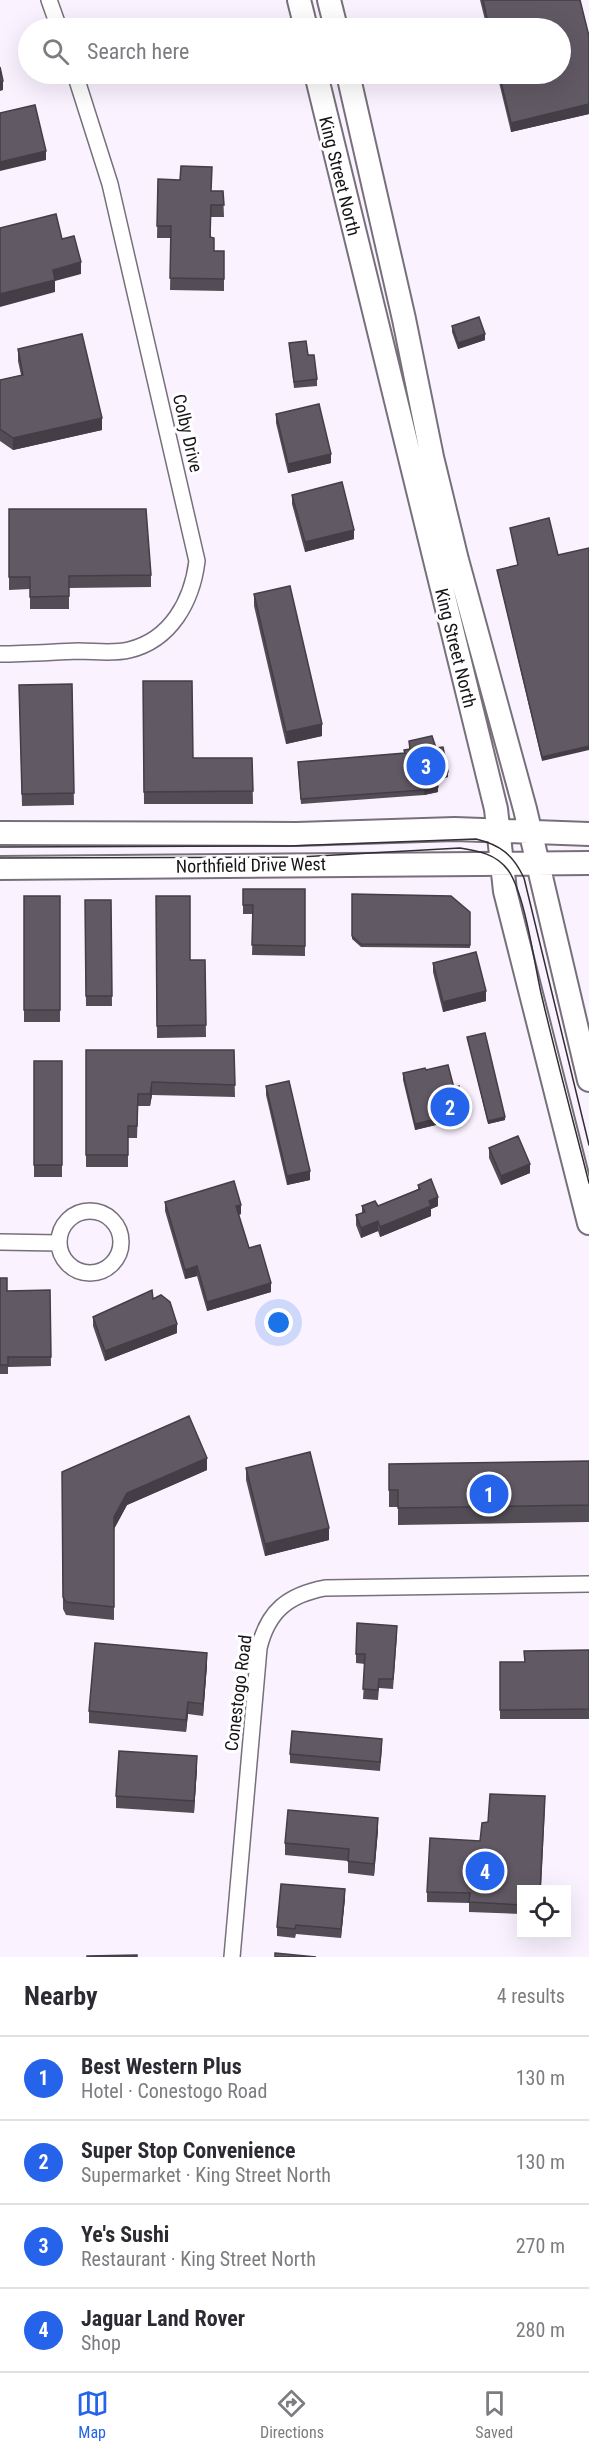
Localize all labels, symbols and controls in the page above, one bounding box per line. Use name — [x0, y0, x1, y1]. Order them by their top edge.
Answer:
search box — [18, 18, 571, 84]
icon: search — [39, 35, 72, 68]
text: Search here — [87, 39, 189, 64]
street label: King Street North — [315, 114, 365, 238]
street label: Colby Drive — [169, 392, 207, 474]
street label: King Street North — [431, 586, 481, 710]
pin: 3 — [406, 744, 446, 789]
street label: Northfield Drive West — [176, 853, 326, 877]
pin: 2 — [430, 1084, 470, 1130]
your location — [264, 1308, 293, 1337]
pin: 1 — [470, 1472, 508, 1516]
street label: Conestogo Road — [220, 1634, 256, 1752]
pin: 4 — [466, 1848, 504, 1894]
map controls — [517, 1885, 571, 1939]
button: locate — [517, 1885, 571, 1939]
text: Nearby — [24, 1981, 98, 2011]
text: 4 results — [497, 1984, 565, 2008]
text: Best Western Plus — [81, 2054, 242, 2079]
text: 1 — [38, 2066, 49, 2090]
text: 130 m — [516, 2066, 565, 2090]
text: Hotel · Conestogo Road — [81, 2079, 267, 2103]
text: Super Stop Convenience — [81, 2138, 296, 2163]
text: 2 — [38, 2150, 49, 2174]
text: 130 m — [516, 2150, 565, 2174]
text: Supermarket · King Street North — [81, 2163, 331, 2187]
text: Ye's Sushi — [81, 2222, 169, 2247]
text: 3 — [38, 2234, 49, 2258]
text: 270 m — [516, 2234, 565, 2258]
text: Restaurant · King Street North — [81, 2247, 316, 2271]
text: Jaguar Land Rover — [81, 2306, 245, 2331]
text: 4 — [38, 2318, 49, 2342]
text: 280 m — [516, 2318, 565, 2342]
text: Shop — [81, 2331, 121, 2355]
tab: Map — [76, 2387, 109, 2442]
tab: Directions — [260, 2387, 324, 2442]
tab: Saved — [475, 2387, 513, 2442]

